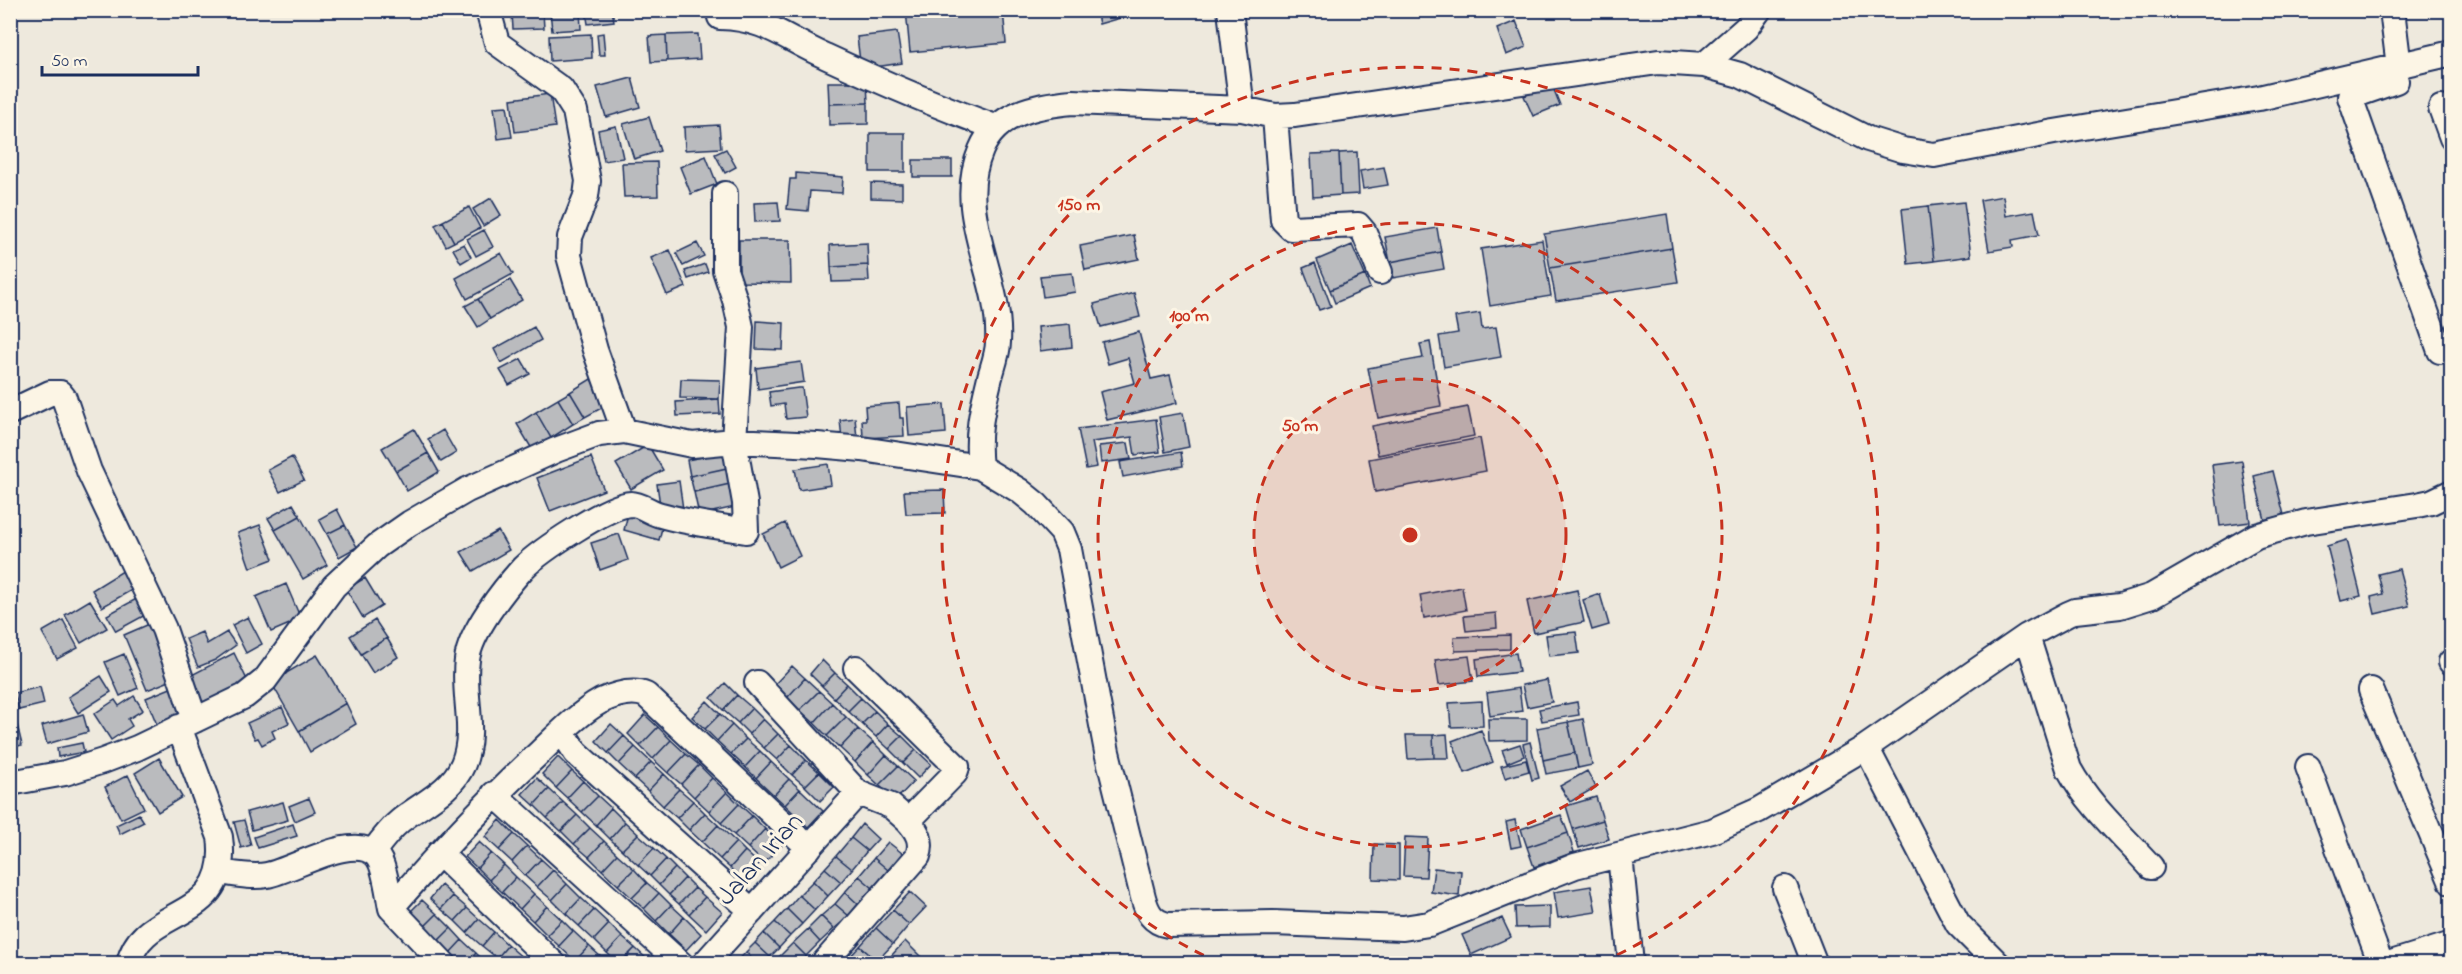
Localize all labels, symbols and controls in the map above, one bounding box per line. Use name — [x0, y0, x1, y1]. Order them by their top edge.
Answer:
scale bar — [42, 39, 198, 77]
text: 50 m — [51, 49, 88, 75]
text: 150 m — [1058, 193, 1100, 219]
text: 100 m — [1169, 304, 1209, 330]
text: 50 m — [1282, 414, 1318, 440]
centre of rings — [1400, 525, 1420, 545]
street label: Jalan Irian — [708, 804, 814, 915]

